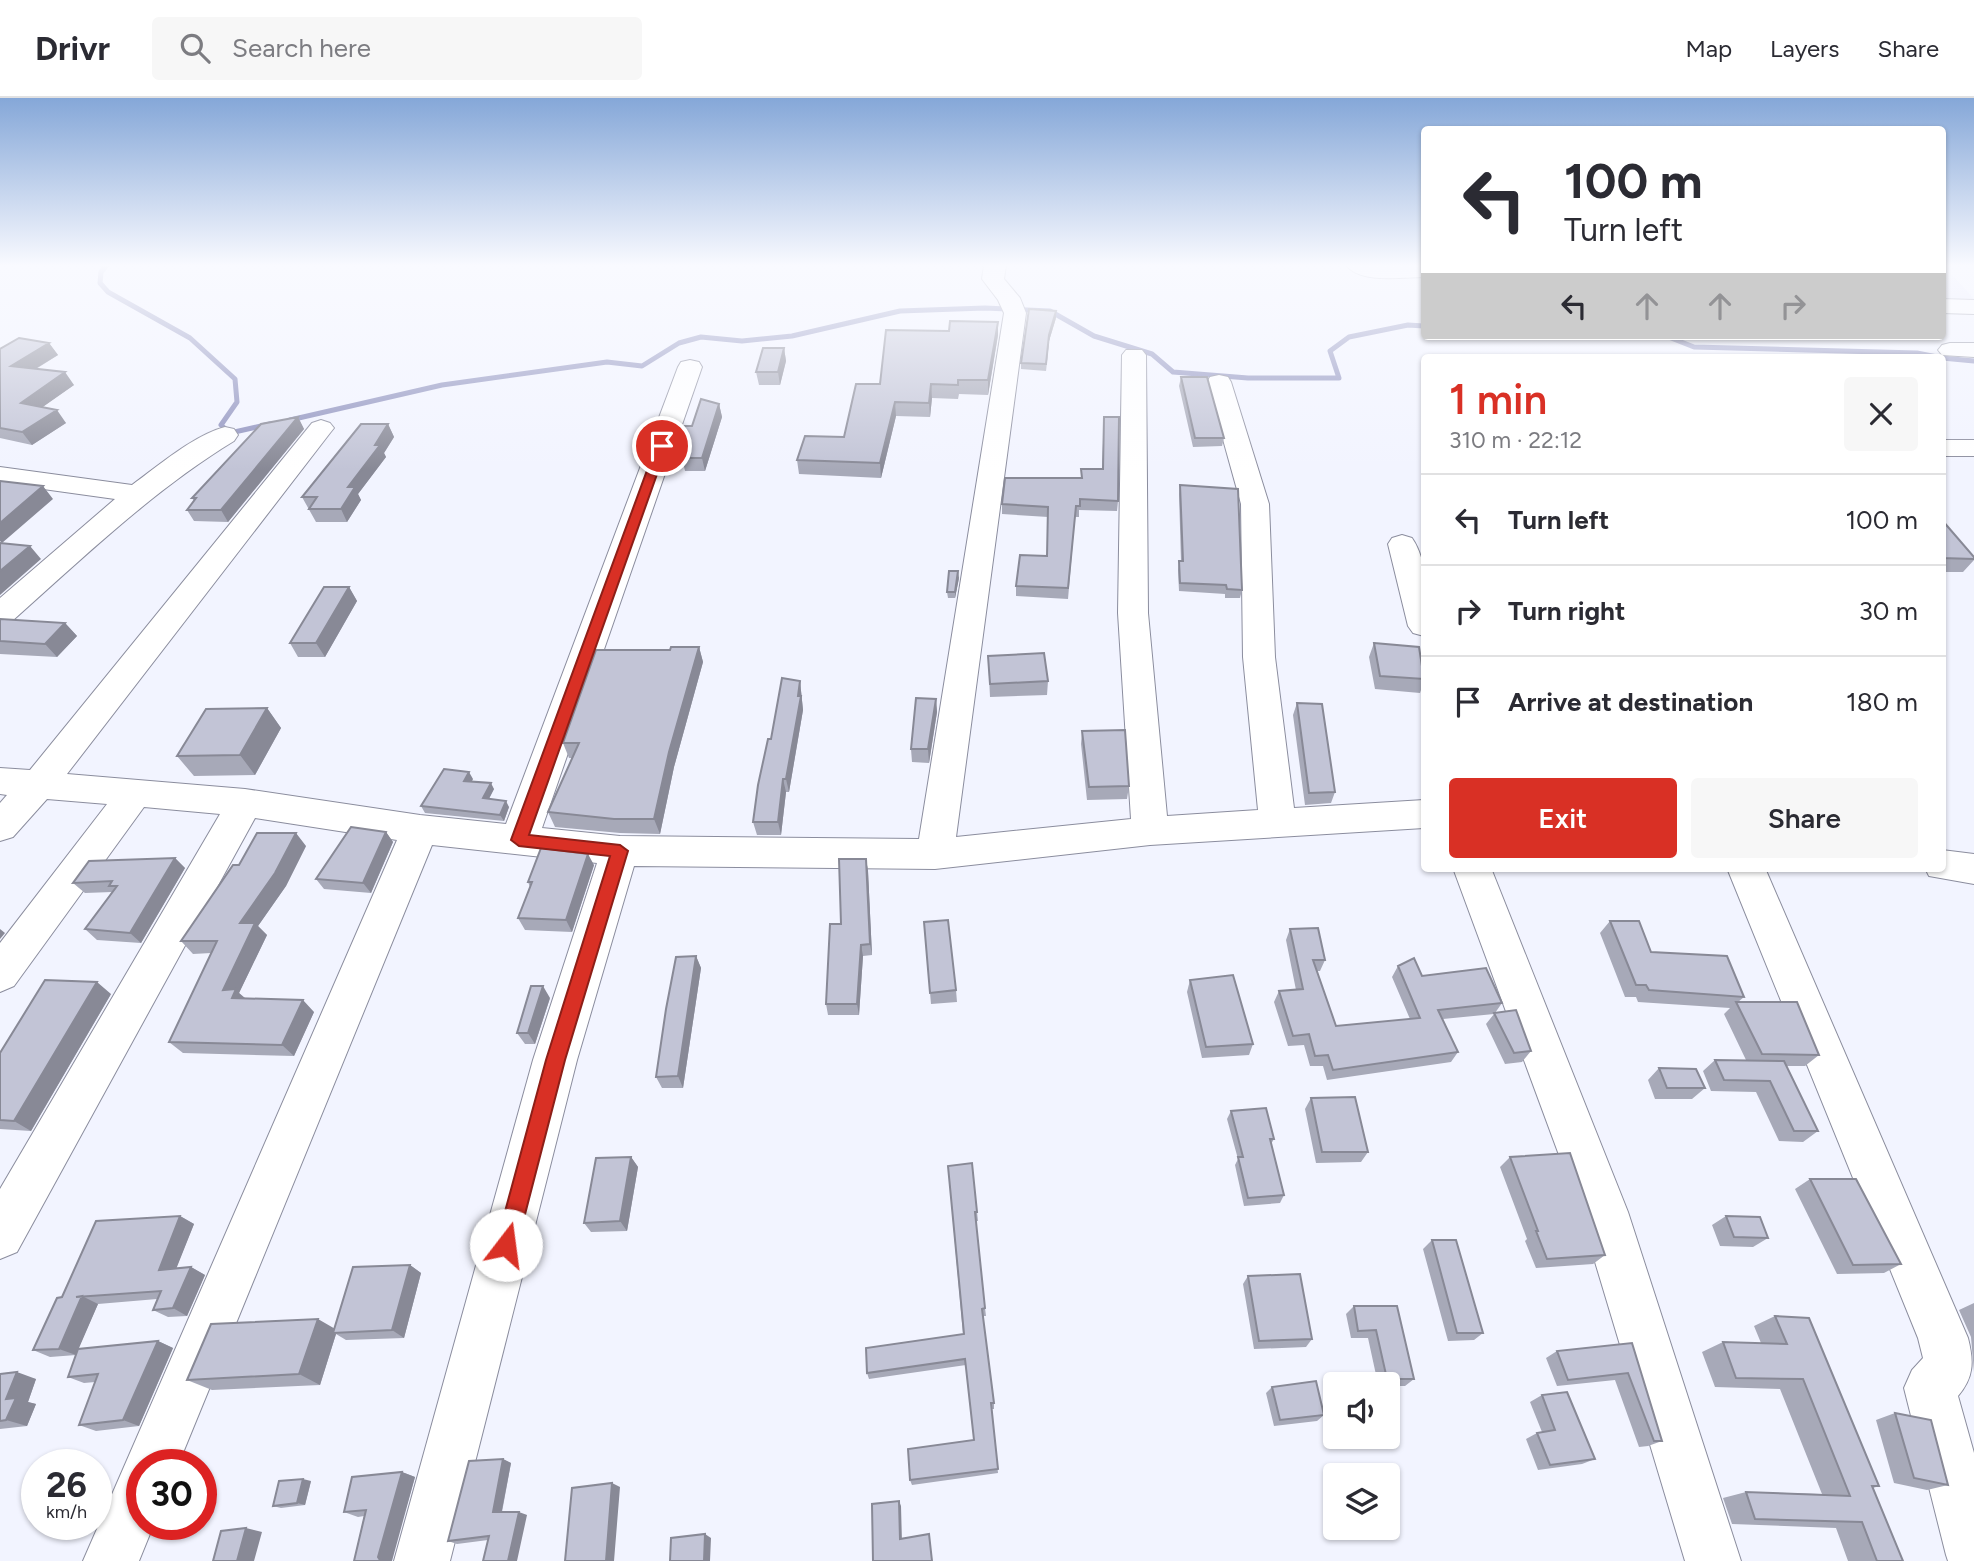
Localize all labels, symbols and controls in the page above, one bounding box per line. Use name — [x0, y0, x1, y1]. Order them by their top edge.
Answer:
search box — [152, 17, 642, 80]
text: Drivr — [35, 29, 110, 68]
icon: search — [176, 29, 214, 67]
text: Search here — [232, 32, 371, 64]
text: Map — [1685, 34, 1732, 63]
text: Layers — [1770, 34, 1839, 63]
text: Share — [1877, 34, 1939, 63]
text: 100 m — [1564, 151, 1703, 210]
icon: left — [1449, 154, 1540, 245]
text: Turn left — [1564, 211, 1683, 249]
icon: left — [1555, 287, 1593, 325]
icon: ahead — [1628, 287, 1666, 325]
icon: ahead — [1701, 287, 1739, 325]
icon: right — [1774, 287, 1812, 325]
text: 1 min — [1449, 374, 1547, 425]
button: close — [1844, 377, 1918, 451]
pin — [632, 416, 692, 476]
text: 310 m · 22:12 — [1449, 426, 1582, 454]
icon: arrive — [643, 427, 681, 465]
icon: left — [1449, 501, 1487, 539]
text: Turn left — [1508, 504, 1609, 536]
text: 100 m — [1845, 504, 1918, 536]
icon: right — [1449, 592, 1487, 630]
text: Turn right — [1508, 595, 1625, 627]
text: 30 m — [1859, 595, 1918, 627]
icon: arrive — [1449, 683, 1487, 721]
text: Arrive at destination — [1508, 686, 1753, 718]
text: 180 m — [1846, 686, 1918, 718]
button: Exit — [1449, 778, 1677, 858]
button: Share — [1691, 778, 1918, 858]
position arrow — [469, 1208, 543, 1282]
map controls — [1323, 1372, 1400, 1540]
button: sound — [1323, 1372, 1400, 1449]
speed limit sign: 30 — [126, 1449, 217, 1540]
button: layers — [1323, 1463, 1400, 1540]
text: 26 — [46, 1464, 87, 1506]
text: km/h — [46, 1501, 87, 1523]

